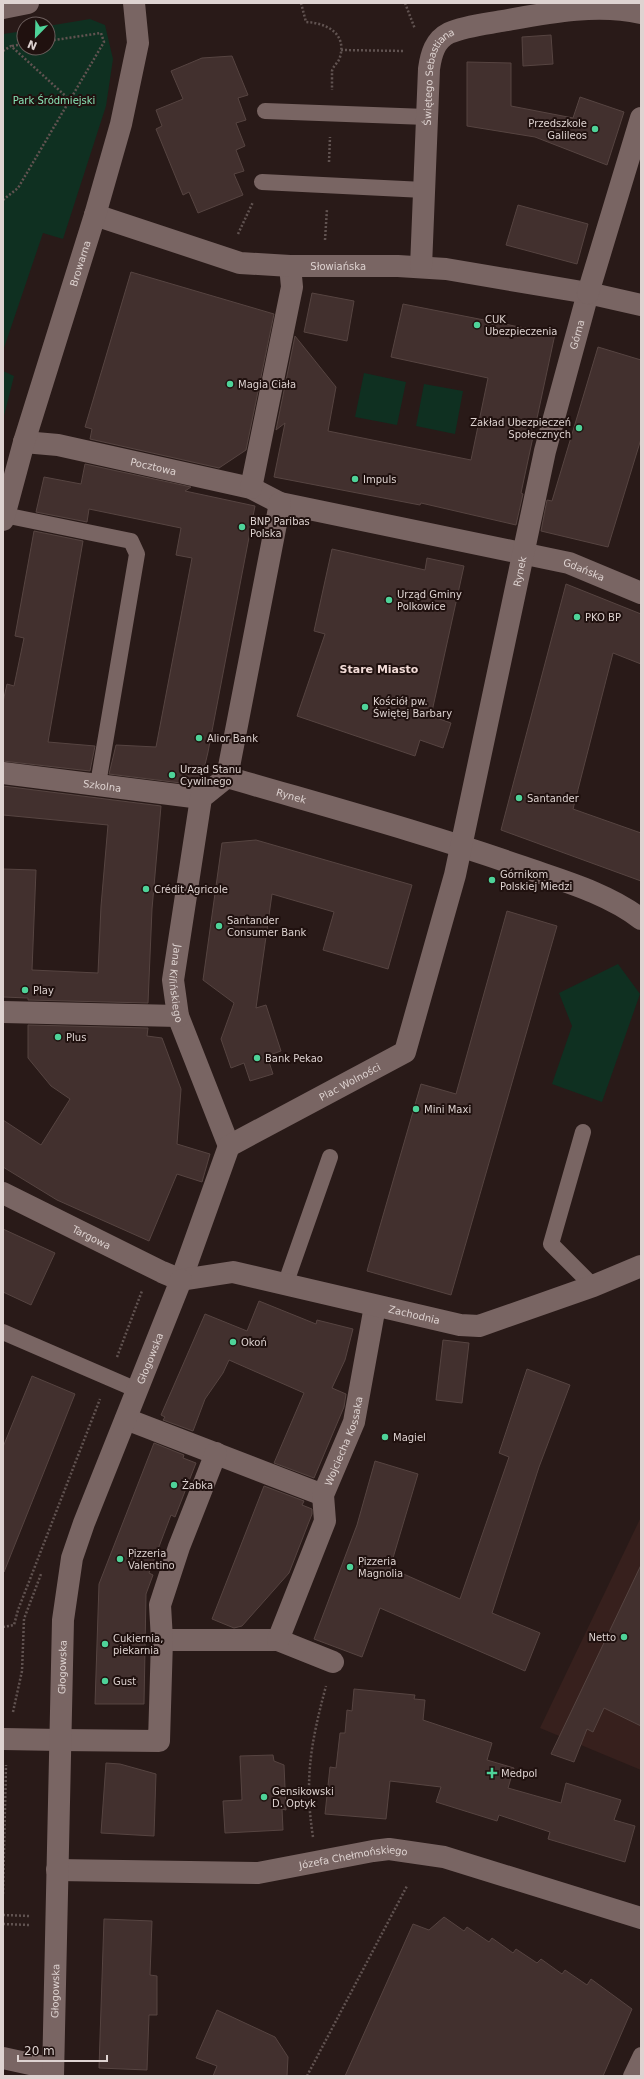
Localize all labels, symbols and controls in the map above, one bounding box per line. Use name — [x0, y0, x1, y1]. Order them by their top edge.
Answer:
north arrow — [16, 16, 56, 56]
street label: Świętego Sebastiana — [421, 26, 456, 126]
text: N — [26, 37, 39, 53]
park label: Park Śródmiejski — [13, 94, 95, 106]
place label: Przedszkole Galileos — [528, 118, 587, 141]
marker: Przedszkole Galileos — [590, 124, 600, 134]
street label: Browarna — [68, 239, 93, 288]
street label: Słowiańska — [310, 261, 366, 272]
place label: CUK Ubezpieczenia — [485, 314, 558, 337]
street label: Górna — [568, 319, 586, 351]
marker: CUK Ubezpieczenia — [472, 320, 482, 330]
marker: Magia Ciała — [225, 379, 235, 389]
place label: Magia Ciała — [238, 379, 296, 390]
place label: Zakład Ubezpieczeń Społecznych — [470, 417, 571, 440]
marker: Zakład Ubezpieczeń Społecznych — [574, 423, 584, 433]
street label: Pocztowa — [129, 456, 178, 477]
marker: Impuls — [350, 474, 360, 484]
place label: Impuls — [363, 474, 396, 485]
place label: BNP Paribas Polska — [250, 516, 310, 539]
marker: BNP Paribas Polska — [237, 522, 247, 532]
street label: Rynek — [511, 555, 529, 588]
street label: Gdańska — [562, 557, 606, 583]
place label: Urząd Gminy Polkowice — [397, 589, 462, 612]
marker: Urząd Gminy Polkowice — [384, 595, 394, 605]
marker: PKO BP — [572, 612, 582, 622]
place label: PKO BP — [585, 612, 621, 623]
district label: Stare Miasto — [340, 663, 419, 676]
place label: Kościół pw. Świętej Barbary — [373, 696, 452, 719]
marker: Kościół pw. Świętej Barbary — [360, 702, 370, 712]
marker: Alior Bank — [194, 733, 204, 743]
place label: Alior Bank — [207, 733, 258, 744]
place label: Urząd Stanu Cywilnego — [180, 764, 241, 787]
marker: Urząd Stanu Cywilnego — [167, 770, 177, 780]
street label: Szkolna — [82, 778, 122, 794]
street label: Rynek — [275, 787, 308, 806]
marker: Santander — [514, 793, 524, 803]
place label: Santander — [527, 793, 580, 804]
place label: Górnikom Polskiej Miedzi — [500, 869, 572, 892]
marker: Górnikom Polskiej Miedzi — [487, 875, 497, 885]
marker: Crédit Agricole — [141, 884, 151, 894]
place label: Crédit Agricole — [154, 884, 228, 895]
place label: Santander Consumer Bank — [227, 915, 306, 938]
marker: Santander Consumer Bank — [214, 921, 224, 931]
street label: Jana Kilińskiego — [167, 943, 185, 1024]
marker: Play — [20, 985, 30, 995]
place label: Play — [33, 985, 54, 996]
marker: Plus — [53, 1032, 63, 1042]
place label: Plus — [66, 1032, 86, 1043]
marker: Bank Pekao — [252, 1053, 262, 1063]
place label: Bank Pekao — [265, 1053, 323, 1064]
street label: Plac Wolności — [317, 1061, 382, 1103]
marker: Mini Maxi — [411, 1104, 421, 1114]
place label: Mini Maxi — [424, 1104, 471, 1115]
street label: Targowa — [70, 1223, 112, 1252]
street label: Zachodnia — [387, 1303, 441, 1326]
street label: Głogowska — [135, 1331, 165, 1386]
marker: Okoń — [228, 1337, 238, 1347]
place label: Okoń — [241, 1337, 267, 1348]
street label: Wojciecha Kossaka — [323, 1396, 365, 1487]
marker: Magiel — [380, 1432, 390, 1442]
place label: Magiel — [393, 1432, 426, 1443]
place label: Żabka — [182, 1479, 213, 1491]
marker: Żabka — [169, 1480, 179, 1490]
place label: Pizzeria Valentino — [128, 1548, 175, 1571]
marker: Pizzeria Valentino — [115, 1554, 125, 1564]
place label: Pizzeria Magnolia — [358, 1556, 403, 1579]
marker: Pizzeria Magnolia — [345, 1562, 355, 1572]
place label: Netto — [588, 1632, 616, 1643]
marker: Netto — [619, 1632, 629, 1642]
place label: Cukiernia, piekarnia — [113, 1633, 163, 1656]
marker: Cukiernia, piekarnia — [100, 1639, 110, 1649]
street label: Głogowska — [56, 1640, 69, 1694]
marker: Gust — [100, 1676, 110, 1686]
place label: Gust — [113, 1676, 136, 1687]
marker: Medpol — [486, 1767, 498, 1779]
place label: Medpol — [501, 1768, 537, 1779]
place label: Gensikowski D. Optyk — [272, 1786, 334, 1809]
marker: Gensikowski D. Optyk — [259, 1792, 269, 1802]
street label: Józefa Chełmońskiego — [297, 1844, 408, 1871]
street label: Głogowska — [49, 1964, 61, 2018]
scale bar — [18, 2037, 107, 2063]
text: 20 m — [24, 2044, 55, 2058]

